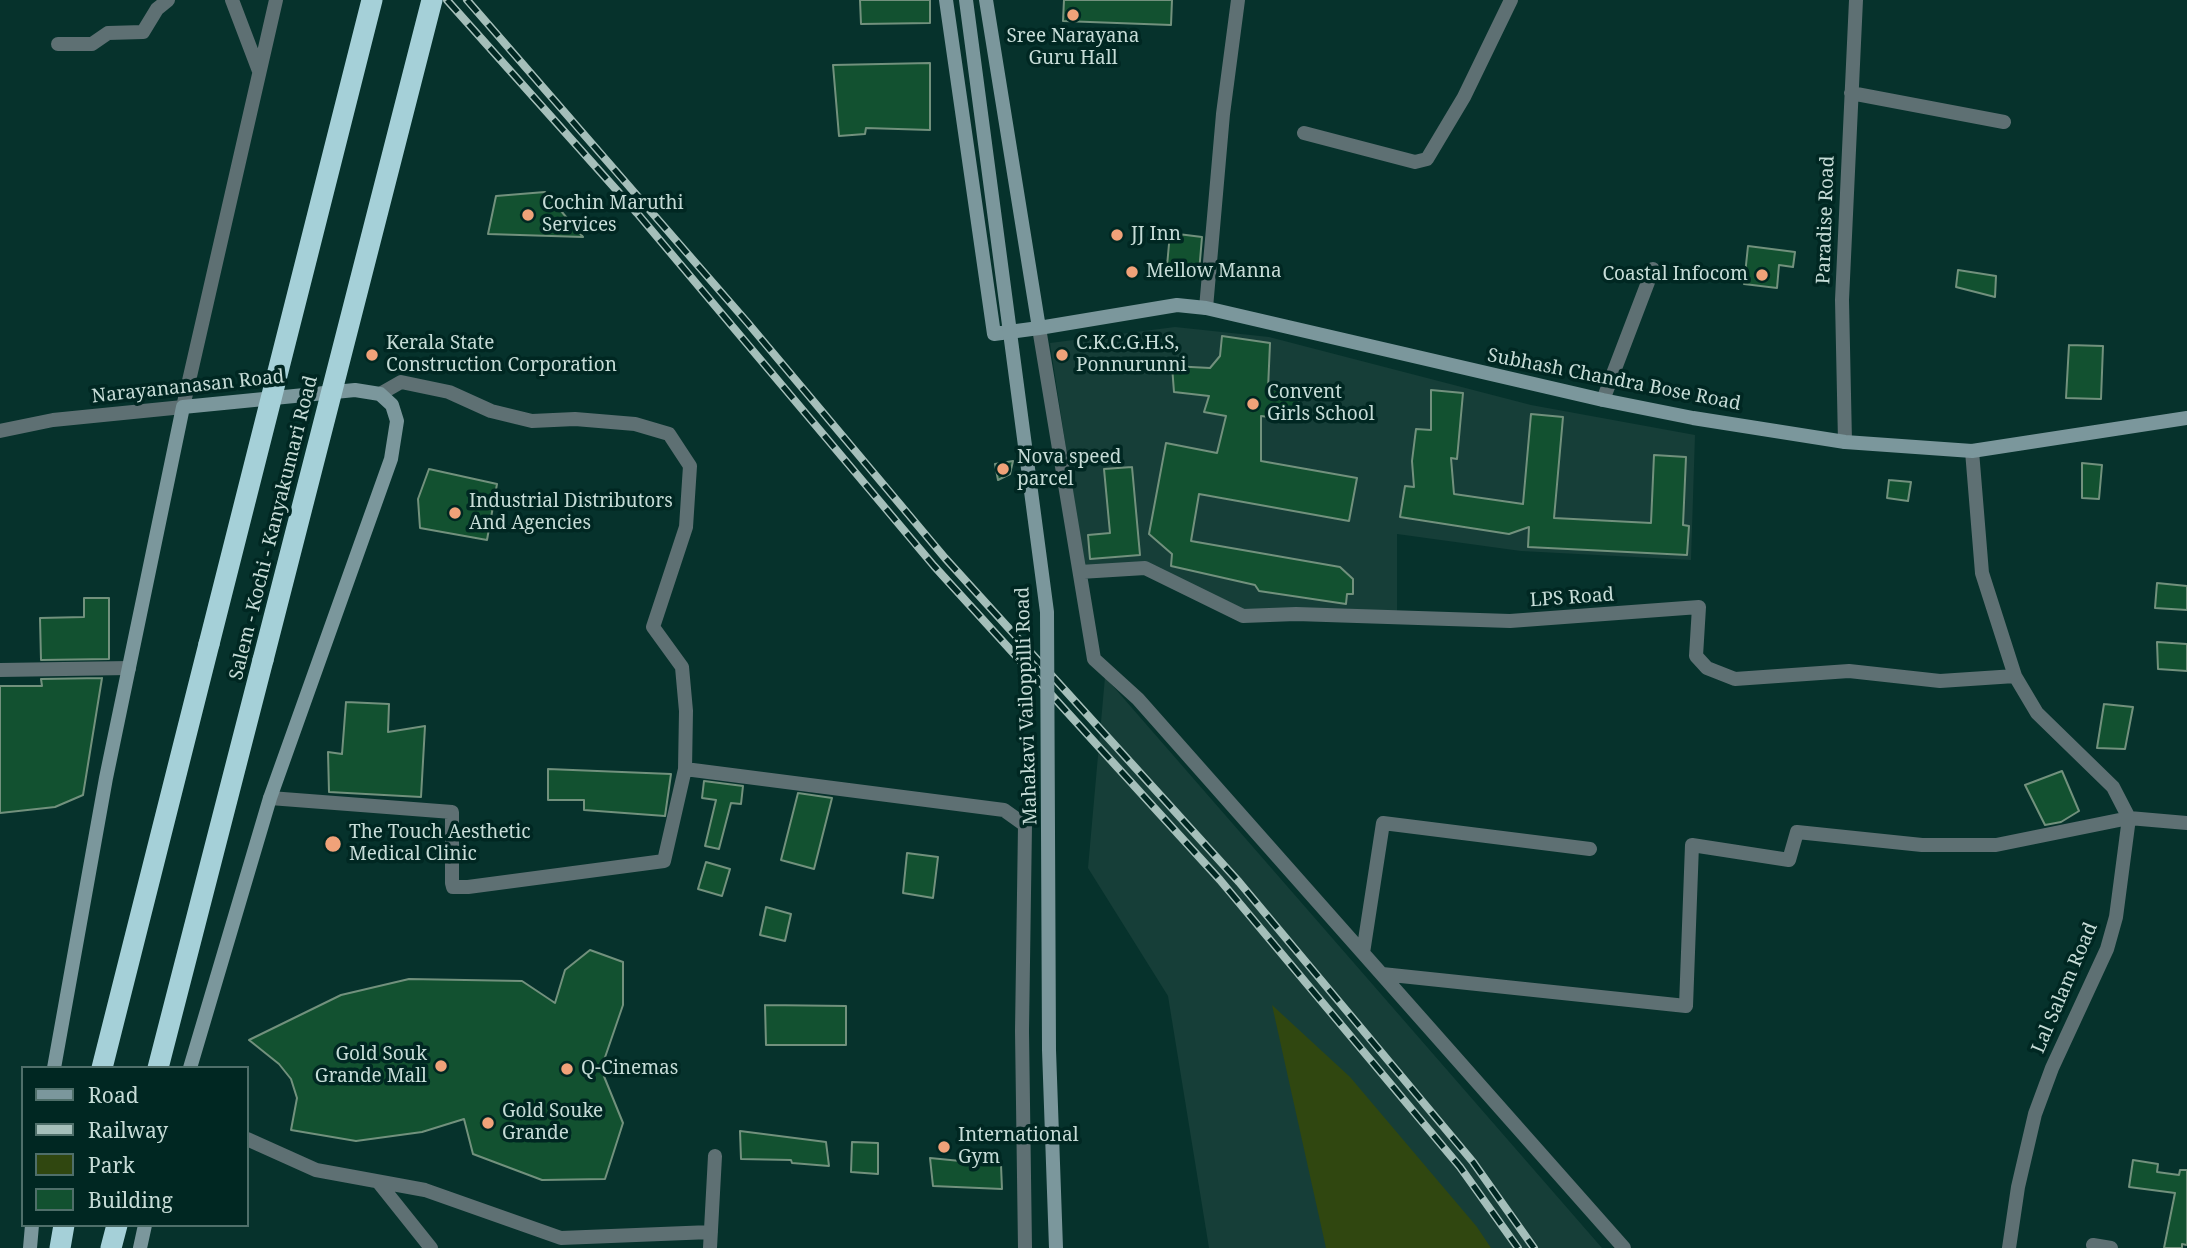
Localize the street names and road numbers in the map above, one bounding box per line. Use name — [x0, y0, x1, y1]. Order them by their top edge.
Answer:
street label: Paradise Road — [1812, 155, 1840, 285]
street label: Subhash Chandra Bose Road — [1485, 344, 1743, 416]
street label: Narayananasan Road — [91, 366, 285, 408]
street label: Salem - Kochi - Kanyakumari Road — [225, 373, 323, 683]
street label: LPS Road — [1529, 584, 1615, 612]
street label: Mahakavi Vailoppilli Road — [1011, 586, 1043, 826]
street label: Lal Salam Road — [2027, 919, 2103, 1057]

